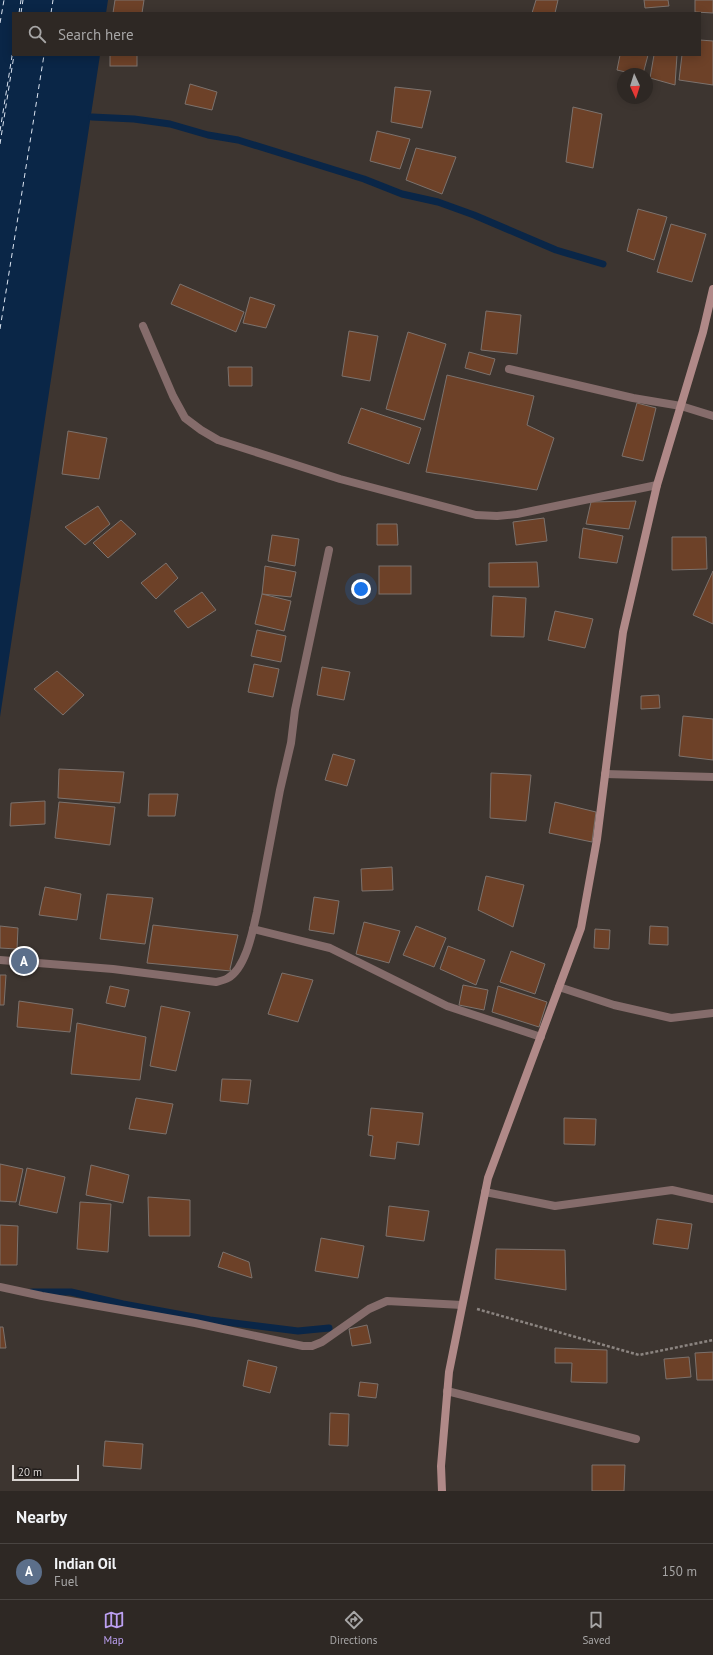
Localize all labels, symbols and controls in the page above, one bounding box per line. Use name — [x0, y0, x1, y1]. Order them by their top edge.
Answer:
search box — [12, 12, 701, 56]
icon: search — [26, 23, 48, 45]
text: Search here — [58, 25, 134, 44]
north arrow — [617, 68, 653, 104]
your location — [351, 579, 371, 599]
pin: A — [11, 946, 37, 976]
scale bar — [12, 1463, 79, 1482]
text: 20 m — [18, 1465, 42, 1479]
text: Nearby — [16, 1506, 67, 1528]
text: Indian Oil — [54, 1554, 116, 1573]
text: A — [25, 1563, 33, 1580]
text: 150 m — [662, 1563, 697, 1580]
text: Fuel — [54, 1573, 78, 1590]
tab: Map — [103, 1609, 125, 1647]
tab: Directions — [330, 1609, 377, 1647]
tab: Saved — [582, 1609, 610, 1647]

